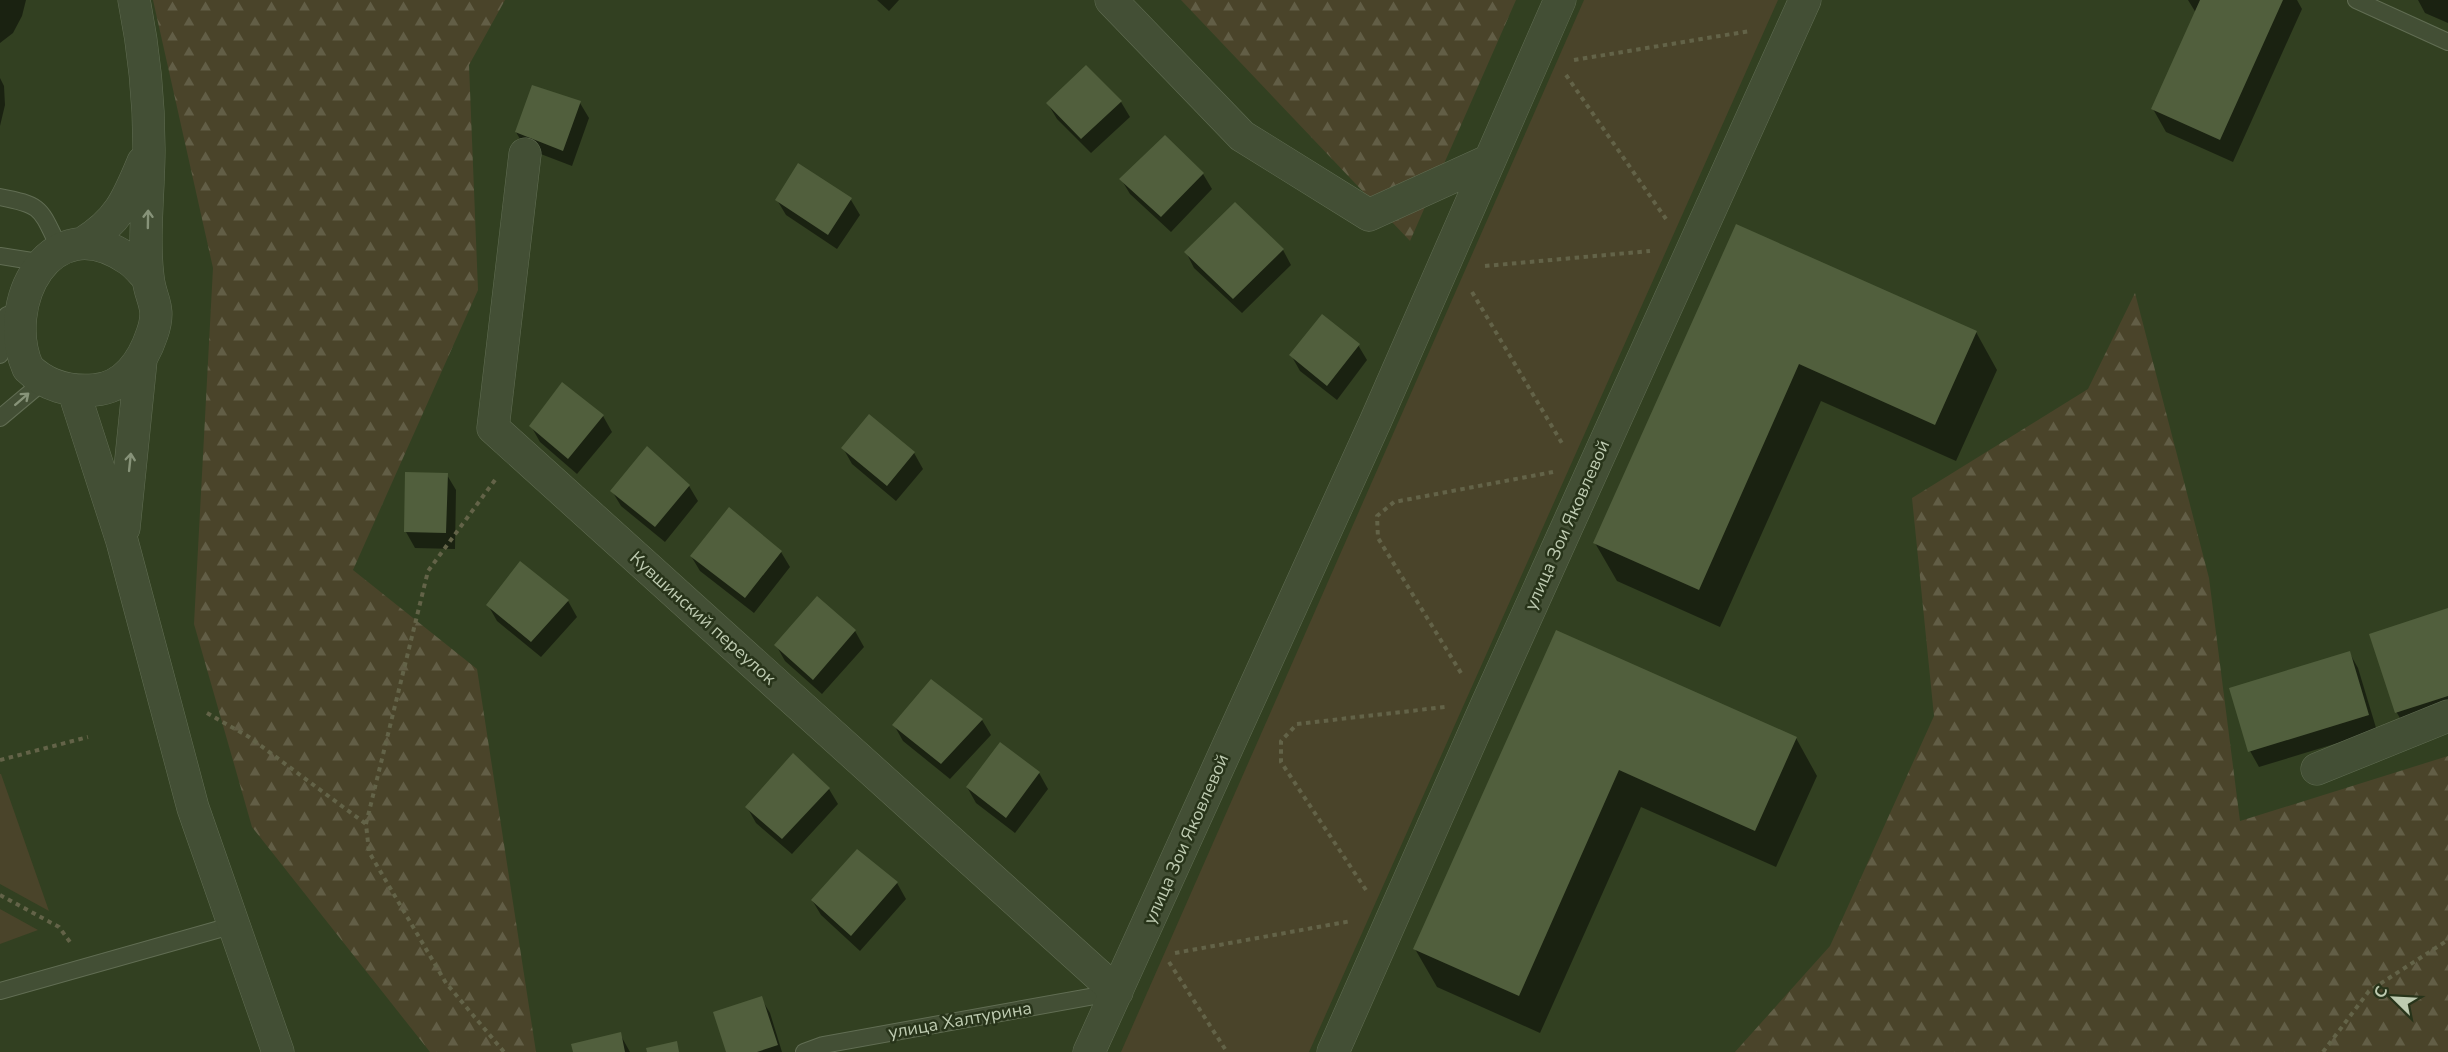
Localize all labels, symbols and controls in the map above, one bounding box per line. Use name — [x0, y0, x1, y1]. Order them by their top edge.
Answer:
one-way arrow — [142, 210, 154, 230]
one-way arrow — [13, 392, 29, 406]
street label: улица Зои Яковлевой — [1519, 436, 1615, 614]
one-way arrow — [125, 453, 136, 472]
street label: Кувшинский переулок — [625, 546, 782, 690]
street label: улица Зои Яковлевой — [1138, 750, 1234, 928]
north arrow — [2364, 968, 2424, 1028]
text: С — [2369, 983, 2394, 1002]
street label: улица Халтурина — [886, 996, 1034, 1044]

